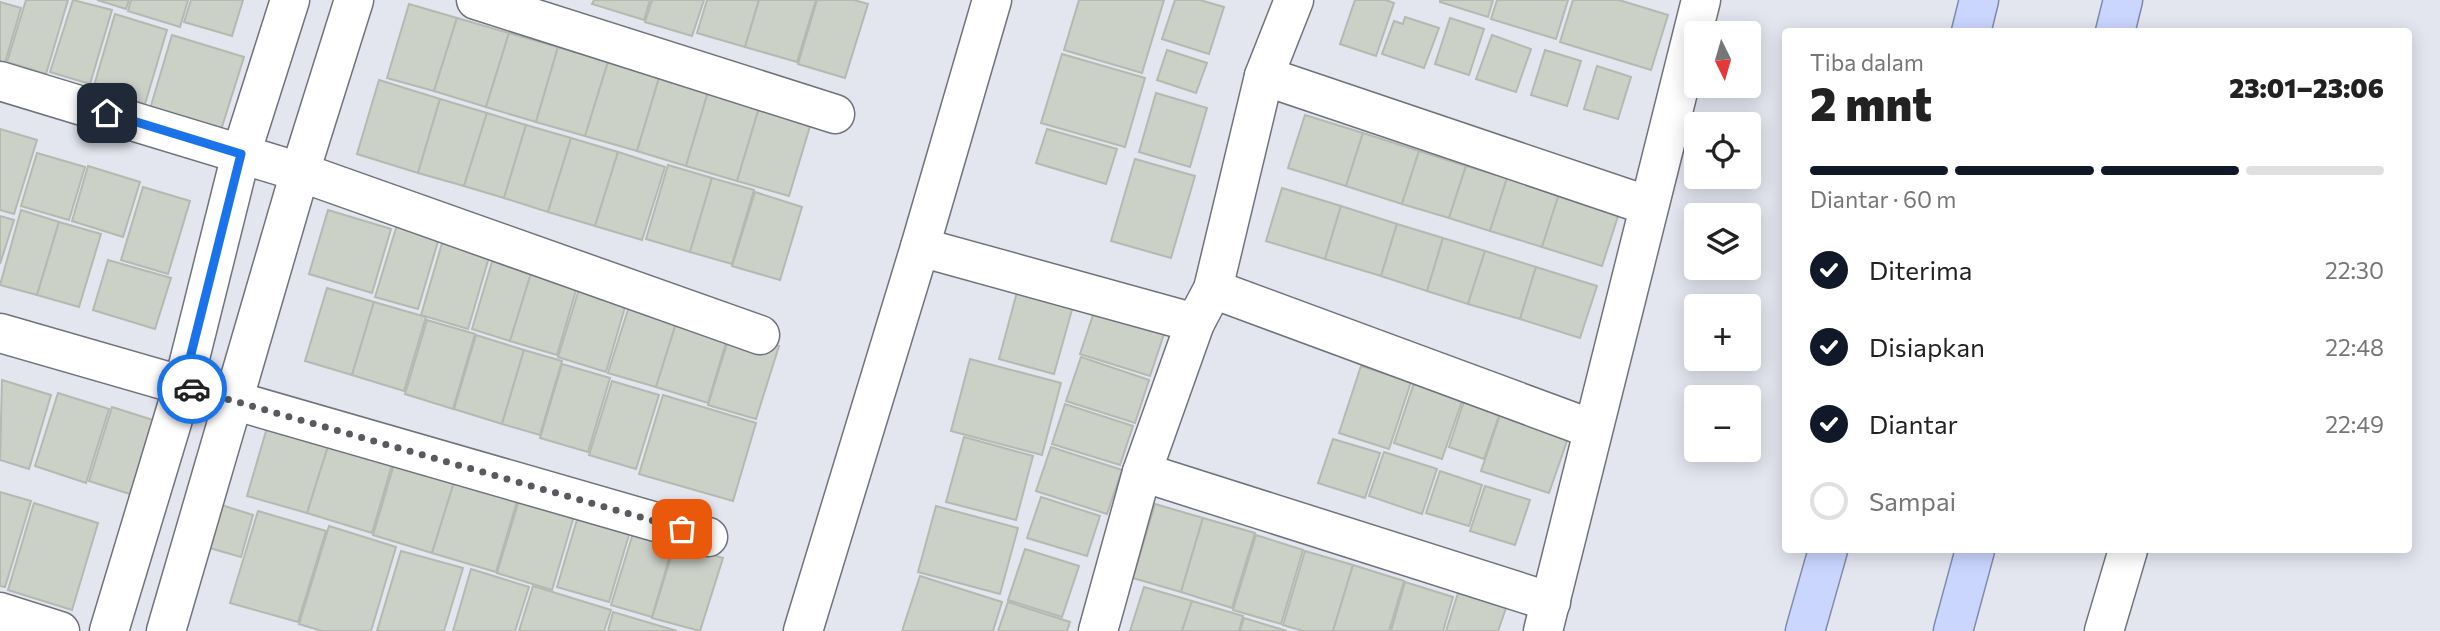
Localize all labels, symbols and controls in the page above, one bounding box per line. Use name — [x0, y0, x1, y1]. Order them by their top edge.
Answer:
north arrow — [1684, 21, 1760, 98]
map controls — [1684, 21, 1761, 462]
text: Tiba dalam — [1810, 48, 1924, 76]
text: 23:01–23:06 — [2229, 72, 2384, 103]
text: 2 mnt — [1810, 74, 1932, 130]
pin — [77, 83, 137, 143]
icon: home — [88, 94, 126, 132]
button: locate — [1684, 112, 1761, 189]
text: Diantar · 60 m — [1810, 185, 1956, 213]
button: layers — [1684, 203, 1761, 280]
icon: check — [1810, 251, 1848, 289]
text: Diterima — [1869, 254, 1972, 285]
text: 22:30 — [2325, 256, 2384, 284]
button: + — [1684, 294, 1761, 371]
icon: check — [1810, 328, 1848, 366]
text: Disiapkan — [1869, 331, 1985, 362]
text: 22:48 — [2325, 333, 2384, 361]
courier — [157, 354, 227, 424]
icon: car — [173, 370, 211, 408]
button: − — [1684, 385, 1761, 462]
icon: check — [1810, 405, 1848, 443]
text: Diantar — [1869, 408, 1958, 439]
text: 22:49 — [2325, 410, 2384, 438]
text: Sampai — [1869, 485, 1956, 516]
pin — [652, 499, 712, 559]
icon: bag — [663, 510, 701, 548]

